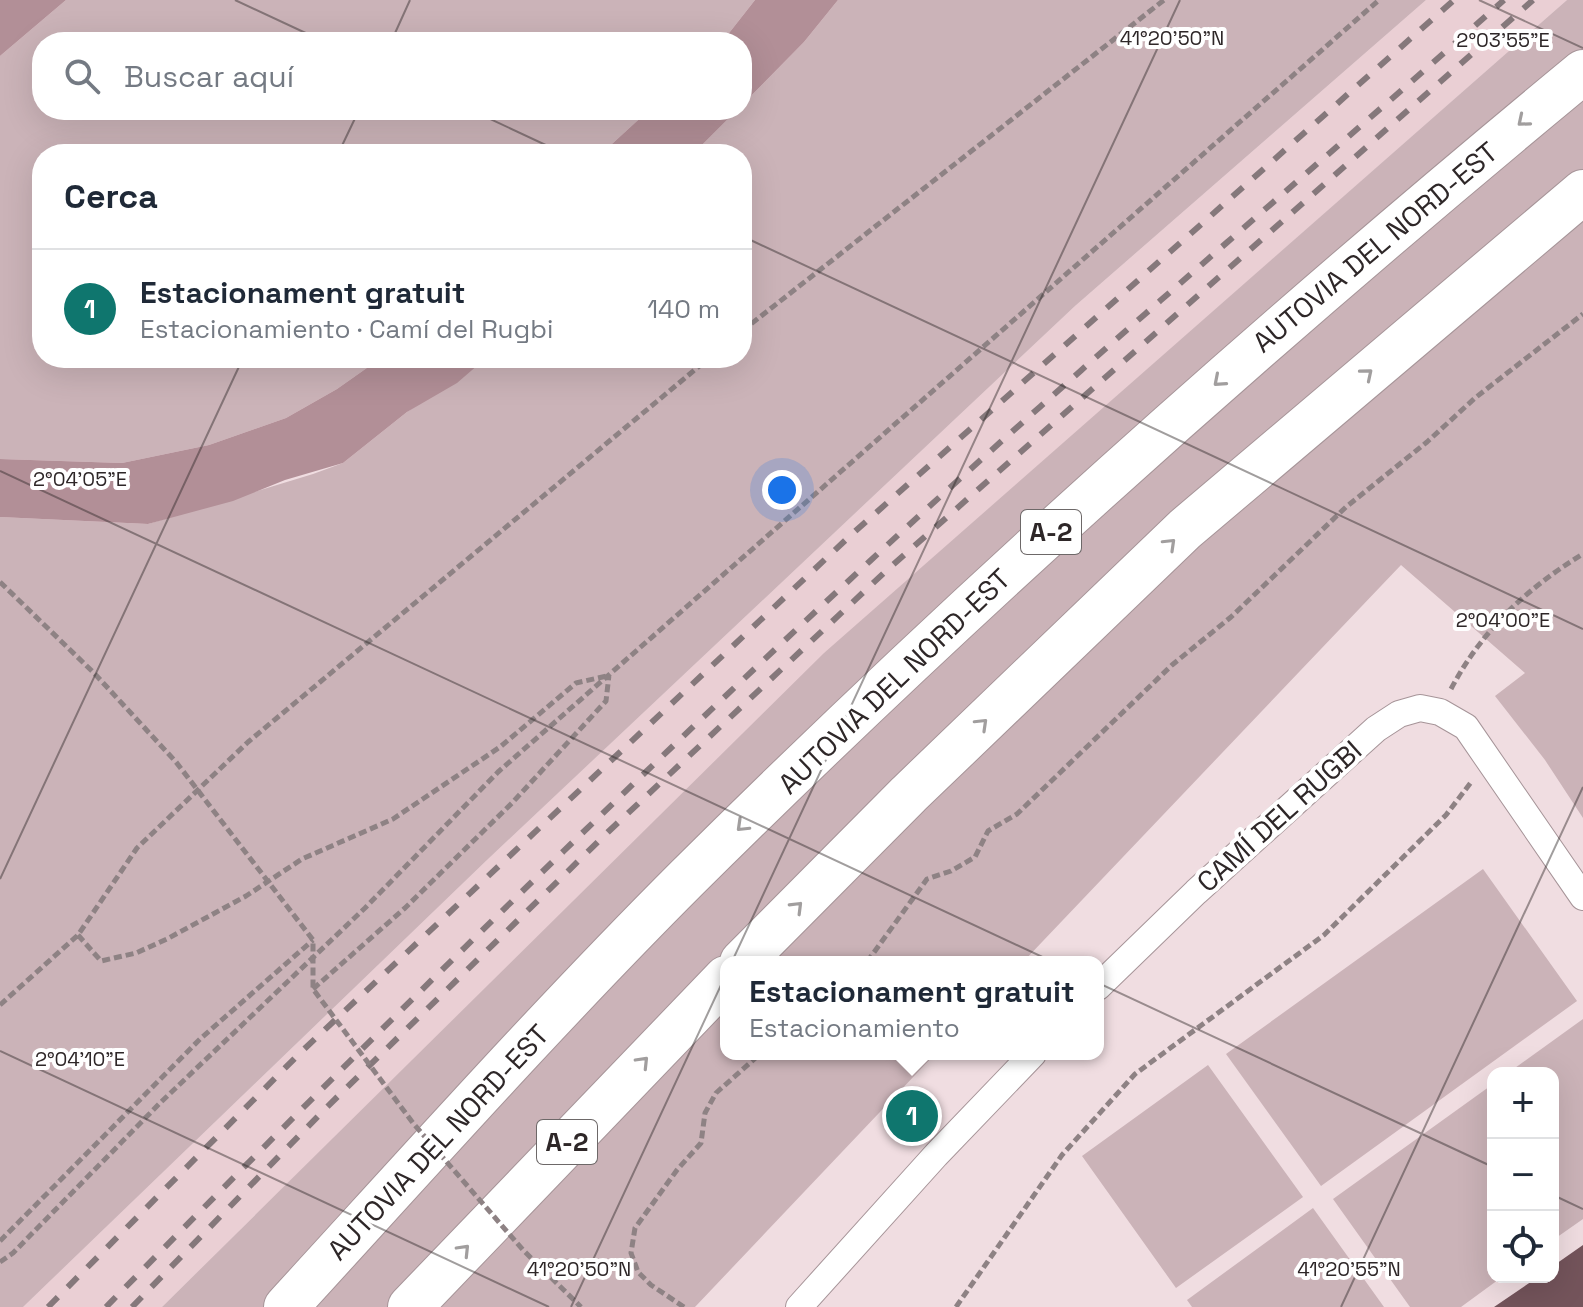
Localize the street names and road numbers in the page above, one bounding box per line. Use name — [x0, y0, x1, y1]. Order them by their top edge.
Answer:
street label: AUTOVIA DEL NORD-EST — [1245, 134, 1505, 360]
road number: A-2 — [1021, 510, 1081, 554]
street label: AUTOVIA DEL NORD-EST — [770, 561, 1018, 801]
street label: CAMÍ DEL RUGBI — [1189, 732, 1369, 900]
street label: AUTOVIA DEL NORD-EST — [319, 1017, 557, 1267]
road number: A-2 — [537, 1120, 597, 1164]

